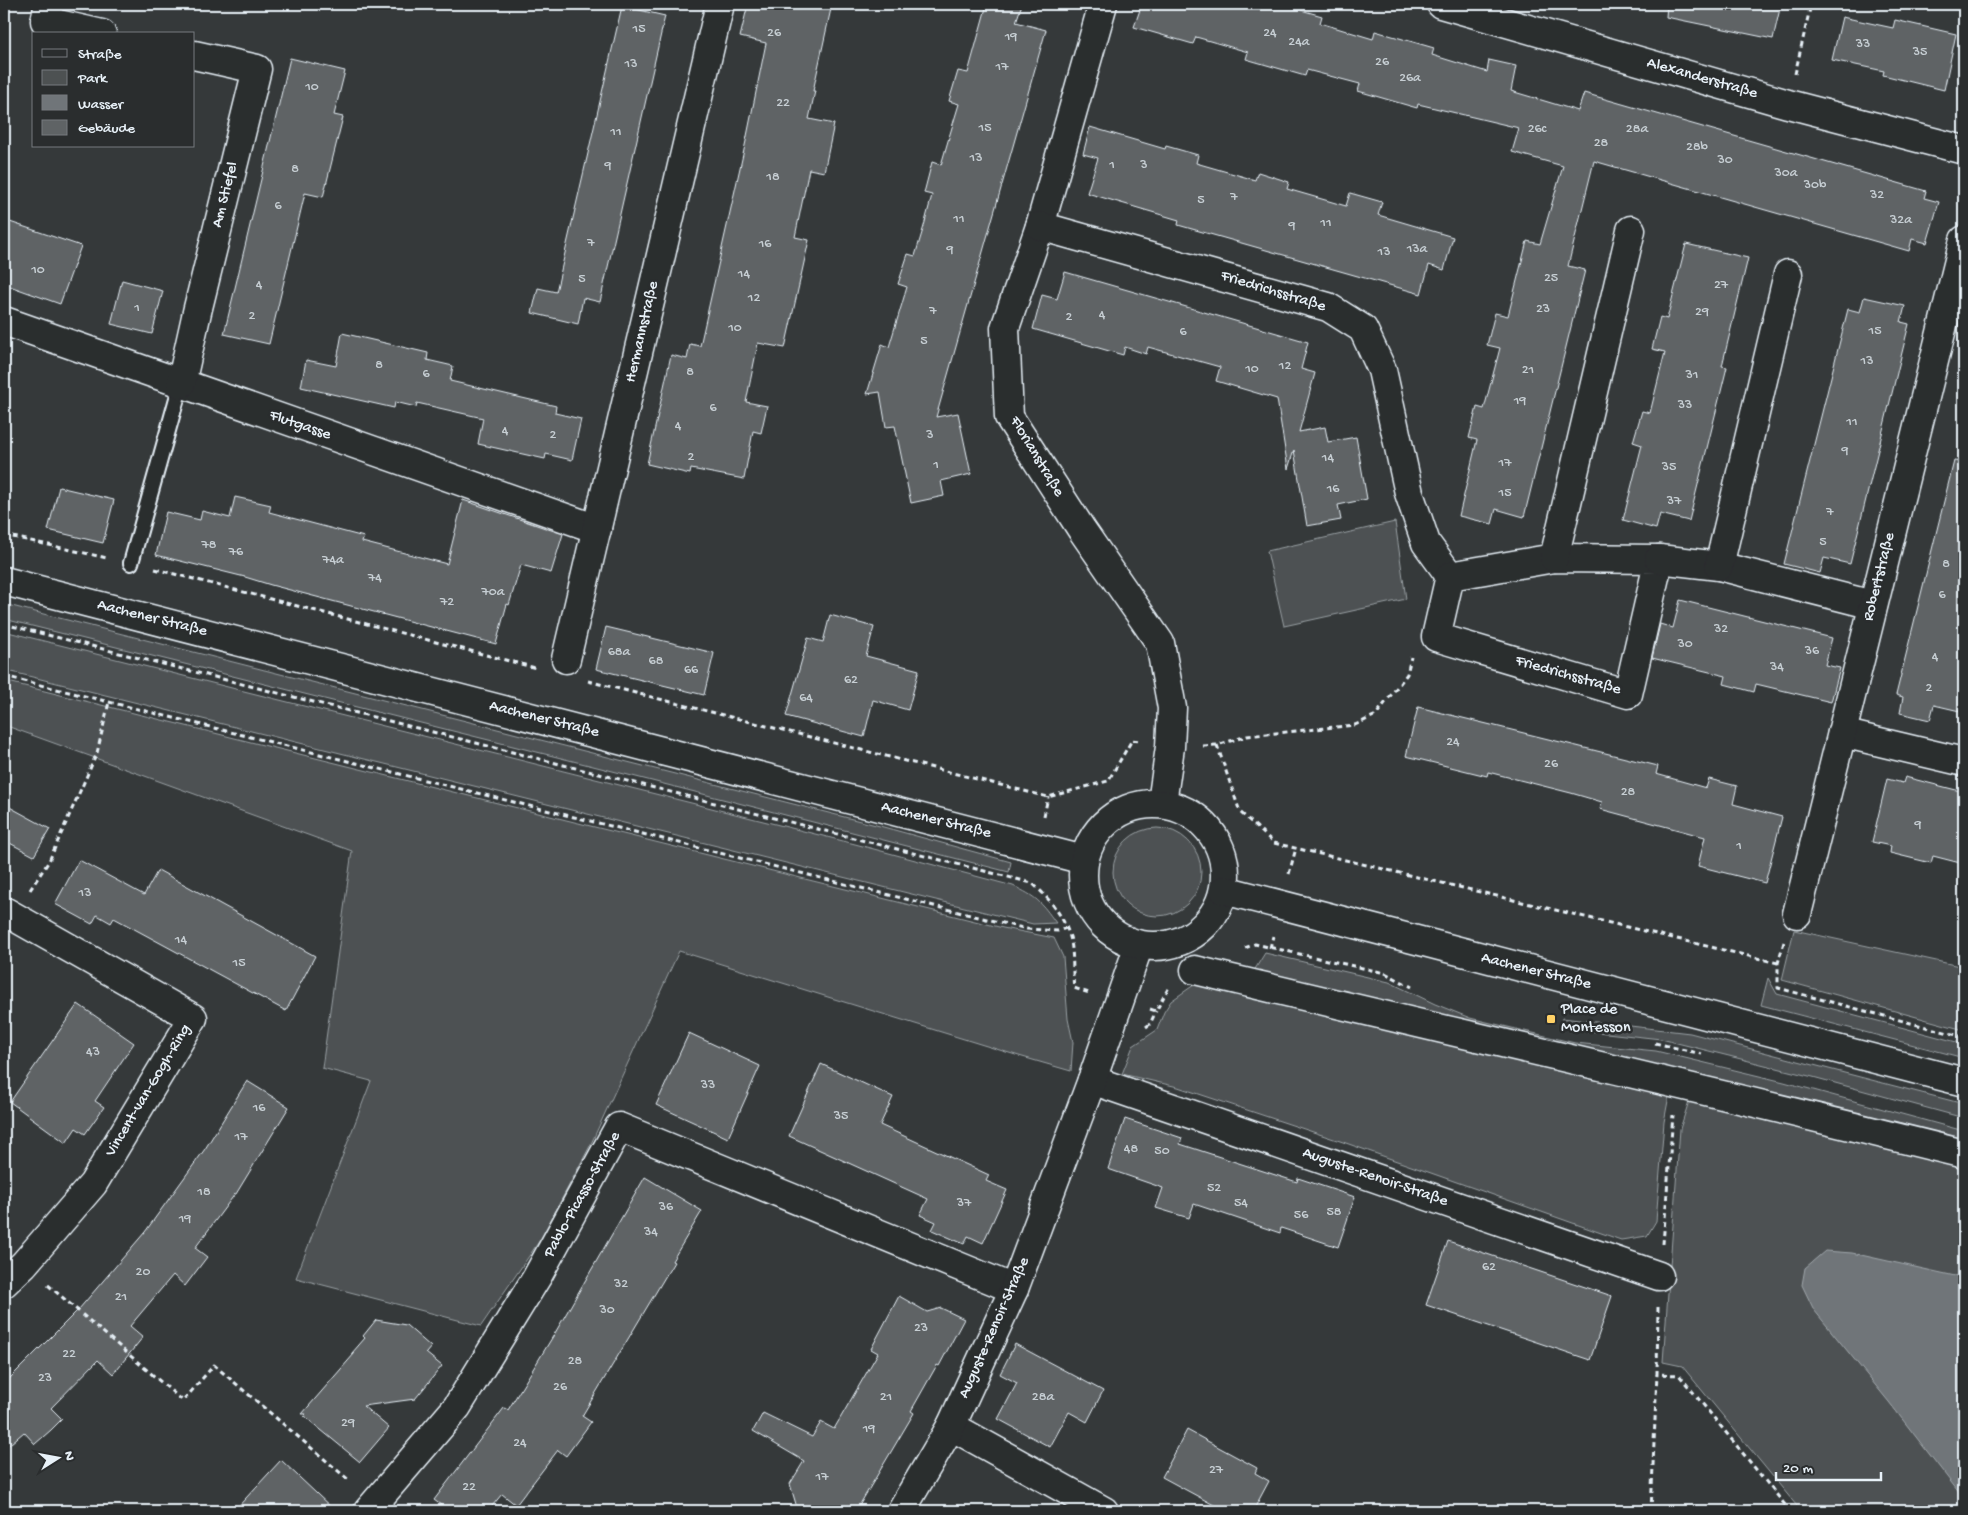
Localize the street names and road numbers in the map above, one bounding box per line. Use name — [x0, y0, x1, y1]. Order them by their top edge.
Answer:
street label: Alexanderstraße — [1644, 54, 1760, 104]
street label: Am Stiefel — [209, 160, 243, 230]
street label: Friedrichsstraße — [1217, 267, 1329, 317]
street label: Hermannstraße — [622, 279, 664, 385]
street label: Flutgasse — [266, 406, 334, 446]
street label: Florianstraße — [1004, 412, 1068, 501]
street label: Robertstraße — [1860, 530, 1900, 623]
street label: Aachener Straße — [95, 596, 210, 642]
street label: Friedrichsstraße — [1512, 652, 1624, 700]
street label: Aachener Straße — [487, 697, 602, 743]
street label: Aachener Straße — [879, 798, 994, 844]
street label: Aachener Straße — [1479, 949, 1594, 995]
street label: Vincent-van-Gogh-Ring — [101, 1021, 196, 1161]
street label: Pablo-Picasso-Straße — [540, 1128, 626, 1262]
street label: Auguste-Renoir-Straße — [1300, 1144, 1451, 1212]
street label: Auguste-Renoir-Straße — [955, 1254, 1035, 1402]

